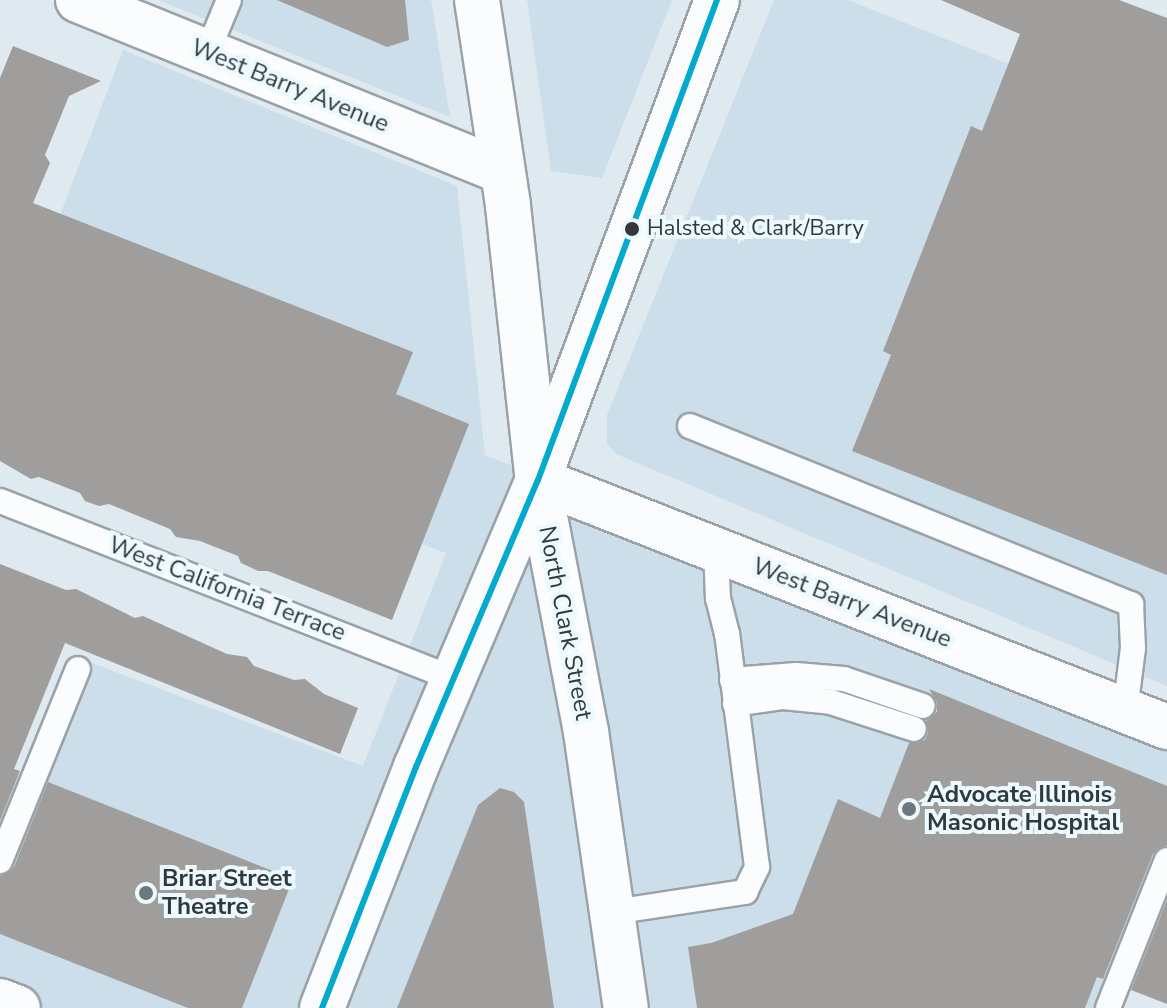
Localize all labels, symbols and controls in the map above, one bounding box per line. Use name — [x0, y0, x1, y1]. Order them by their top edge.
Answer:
street label: West Barry Avenue — [187, 33, 393, 139]
place label: Halsted & Clark/Barry — [647, 216, 864, 242]
marker: Halsted & Clark/Barry — [624, 221, 640, 237]
street label: North Clark Street — [532, 524, 598, 722]
street label: West California Terrace — [104, 531, 350, 647]
street label: West Barry Avenue — [748, 552, 956, 654]
place label: Advocate Illinois Masonic Hospital — [927, 781, 1119, 837]
marker: Advocate Illinois Masonic Hospital — [898, 798, 920, 820]
place label: Briar Street Theatre — [162, 865, 292, 921]
marker: Briar Street Theatre — [137, 884, 155, 902]

